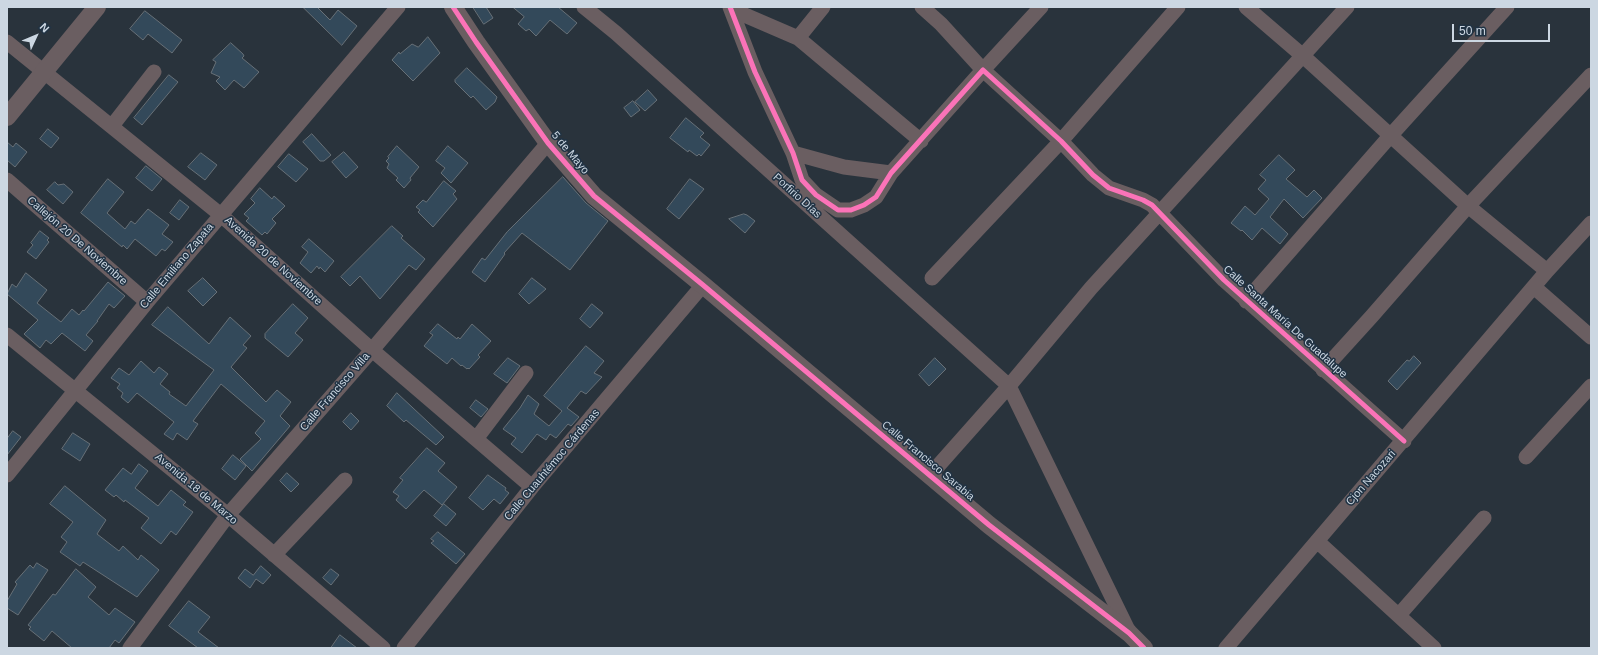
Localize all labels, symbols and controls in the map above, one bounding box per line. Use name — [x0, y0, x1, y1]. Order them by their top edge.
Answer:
north arrow — [16, 16, 56, 56]
scale bar — [1454, 16, 1552, 42]
text: N — [38, 21, 52, 35]
text: 50 m — [1459, 24, 1486, 38]
street label: 5 de Mayo — [548, 129, 592, 177]
street label: Porfirio Días — [770, 171, 824, 221]
street label: Callejón 20 De Noviembre — [24, 194, 130, 288]
street label: Avenida 20 de Noviembre — [222, 214, 324, 308]
street label: Calle Emiliano Zapata — [137, 221, 217, 311]
street label: Calle Santa María De Guadalupe — [1220, 263, 1350, 381]
street label: Calle Francisco Villa — [297, 350, 373, 434]
street label: Calle Cuauhtémoc Cárdenas — [502, 407, 602, 523]
street label: Calle Francisco Sarabia — [879, 418, 977, 504]
street label: Cjon Nacozari — [1343, 448, 1399, 508]
street label: Avenida 18 de Marzo — [152, 451, 240, 527]

